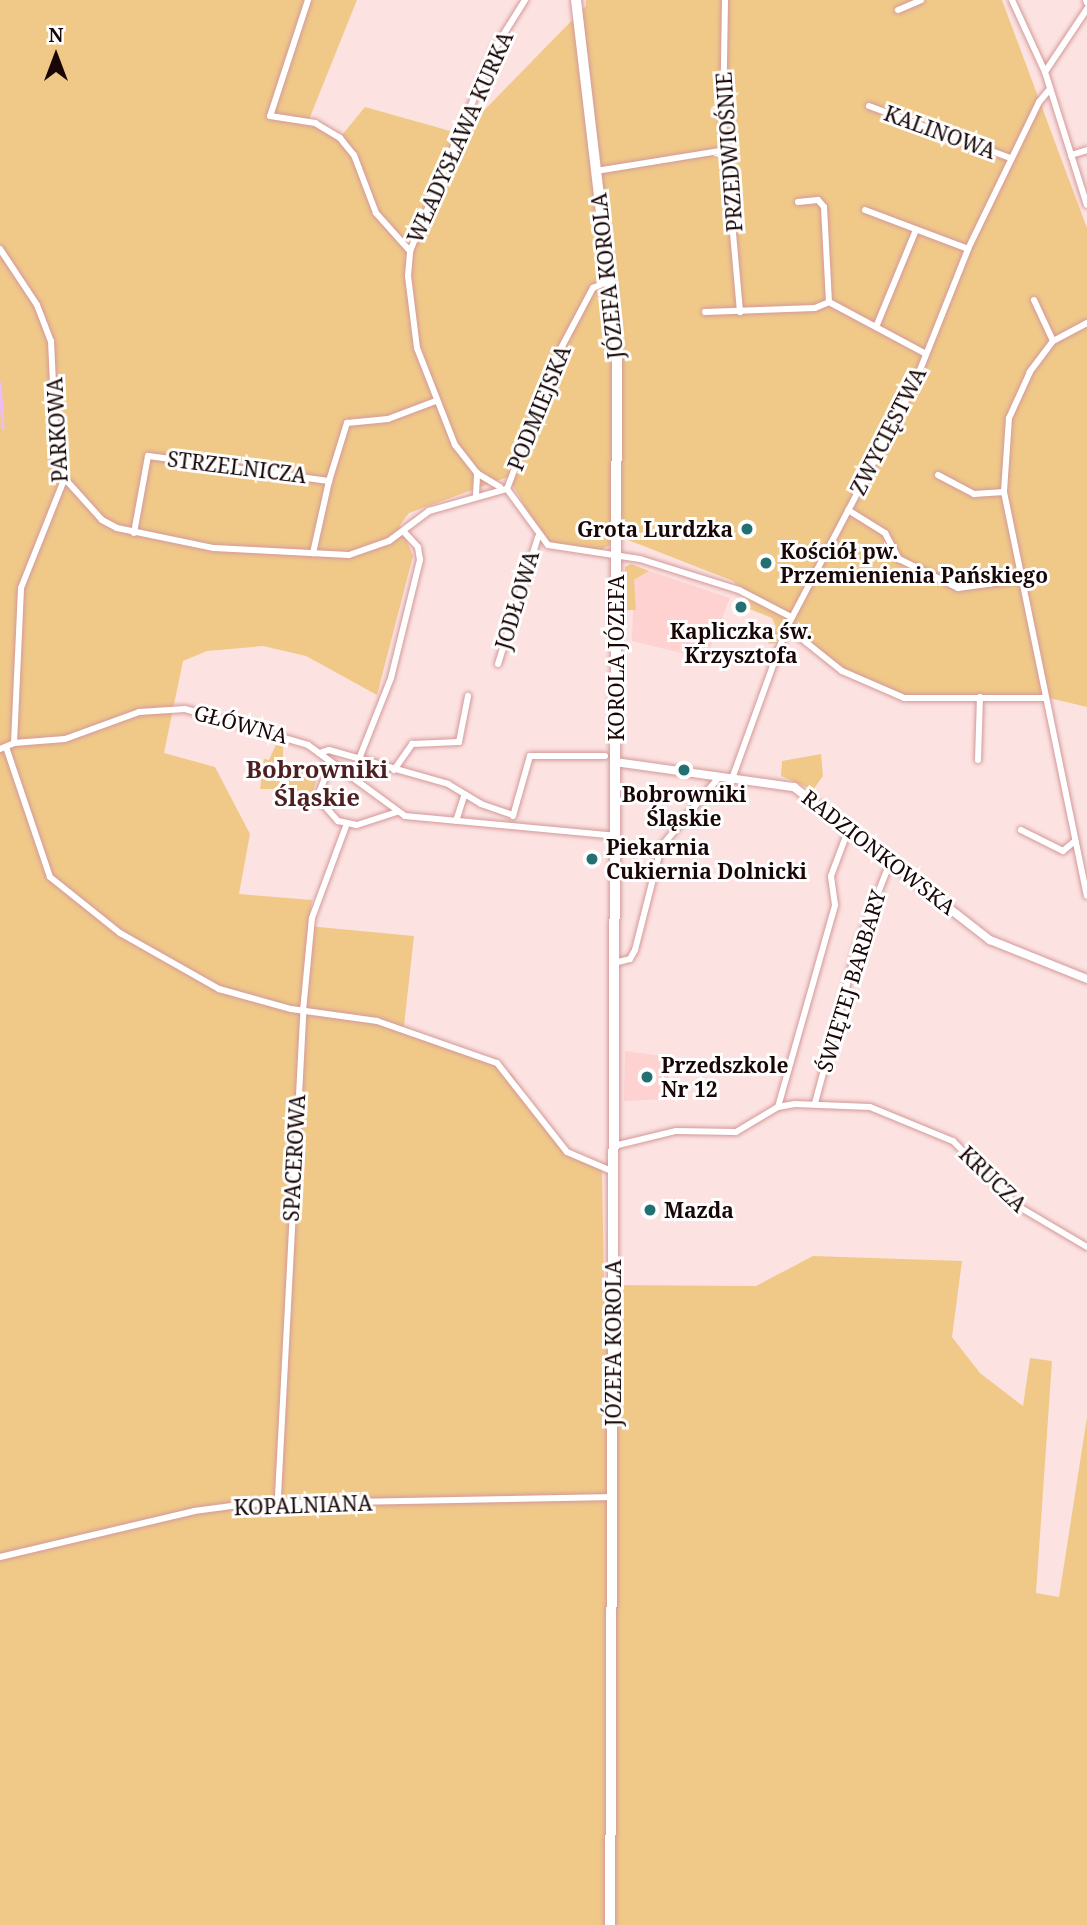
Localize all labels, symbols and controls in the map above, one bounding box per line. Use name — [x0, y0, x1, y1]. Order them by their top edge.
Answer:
north arrow — [21, 21, 91, 91]
text: N — [49, 22, 63, 48]
street label: WŁADYSŁAWA KURKA — [402, 27, 518, 247]
street label: PRZEDWIOŚNIE — [711, 71, 747, 233]
street label: KALINOWA — [881, 100, 999, 164]
street label: JÓZEFA KOROLA — [586, 192, 628, 360]
street label: PODMIEJSKA — [503, 342, 575, 474]
street label: ZWYCIĘSTWA — [845, 363, 931, 499]
street label: PARKOWA — [42, 377, 72, 483]
street label: STRZELNICZA — [166, 446, 308, 488]
place label: Grota Lurdzka — [577, 516, 733, 542]
marker: Grota Lurdzka — [739, 521, 755, 537]
place label: Kościół pw. Przemienienia Pańskiego — [780, 538, 1048, 588]
street label: JODŁOWA — [490, 548, 544, 652]
marker: Kościół pw. Przemienienia Pańskiego — [758, 555, 774, 571]
street label: KOROLA JÓZEFA — [603, 575, 629, 741]
marker: Kapliczka św. Krzysztofa — [733, 599, 749, 615]
place label: Kapliczka św. Krzysztofa — [670, 618, 812, 668]
street label: GŁÓWNA — [191, 699, 291, 749]
district label: Bobrowniki Śląskie — [246, 755, 388, 811]
marker: Bobrowniki Śląskie — [676, 762, 692, 778]
place label: Bobrowniki Śląskie — [622, 781, 746, 831]
street label: RADZIONKOWSKA — [797, 784, 961, 920]
place label: Piekarnia Cukiernia Dolnicki — [606, 834, 807, 884]
marker: Piekarnia Cukiernia Dolnicki — [584, 851, 600, 867]
street label: ŚWIĘTEJ BARBARY — [811, 887, 891, 1075]
place label: Przedszkole Nr 12 — [661, 1052, 789, 1102]
marker: Przedszkole Nr 12 — [639, 1069, 655, 1085]
street label: SPACEROWA — [278, 1094, 310, 1222]
street label: KRUCZA — [954, 1141, 1032, 1217]
place label: Mazda — [664, 1197, 734, 1223]
marker: Mazda — [642, 1202, 658, 1218]
street label: JÓZEFA KOROLA — [600, 1260, 626, 1426]
street label: KOPALNIANA — [233, 1490, 373, 1520]

